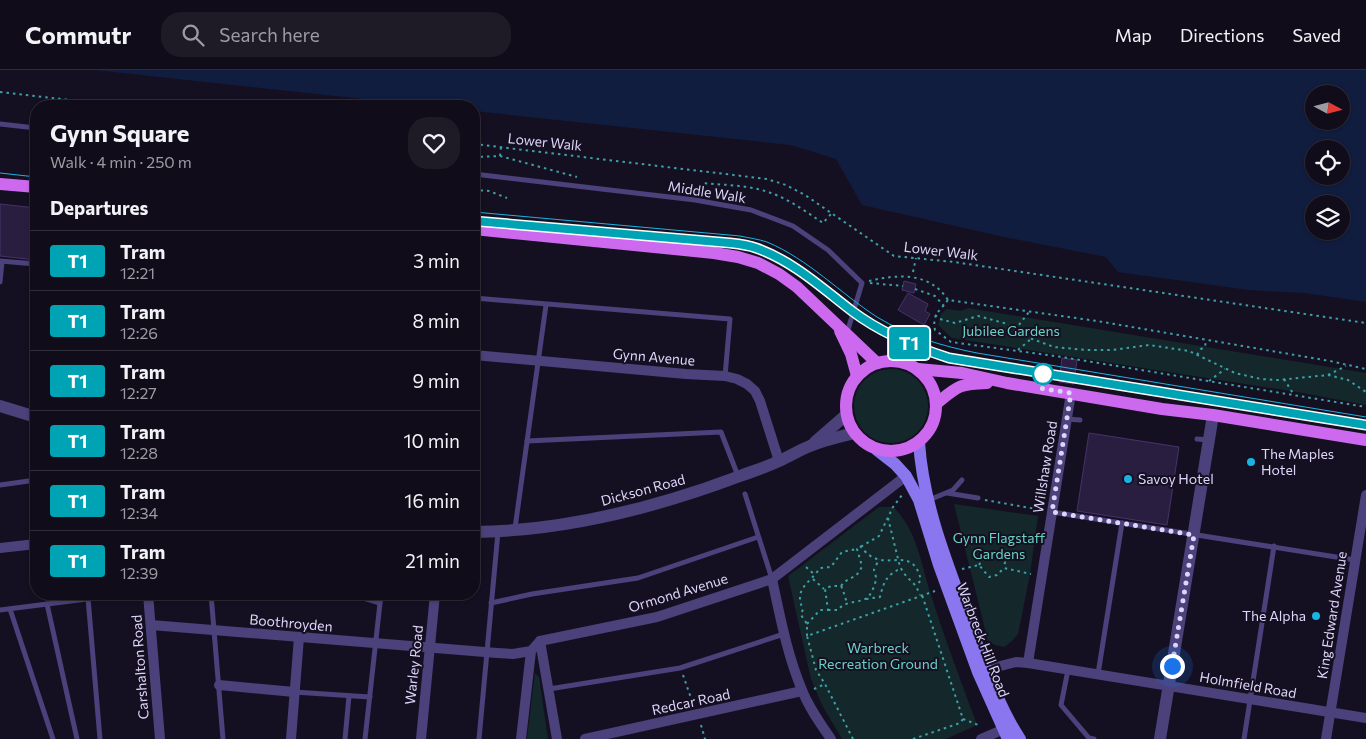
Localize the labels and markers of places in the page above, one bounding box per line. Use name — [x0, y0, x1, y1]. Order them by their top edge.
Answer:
unlabelled marker — [1032, 363, 1054, 385]
place label: The Maples Hotel — [1261, 445, 1334, 478]
marker: The Maples Hotel — [1245, 456, 1257, 468]
place label: Savoy Hotel — [1138, 470, 1214, 487]
marker: Savoy Hotel — [1122, 473, 1134, 485]
place label: The Alpha — [1242, 607, 1306, 624]
marker: The Alpha — [1310, 610, 1322, 622]

